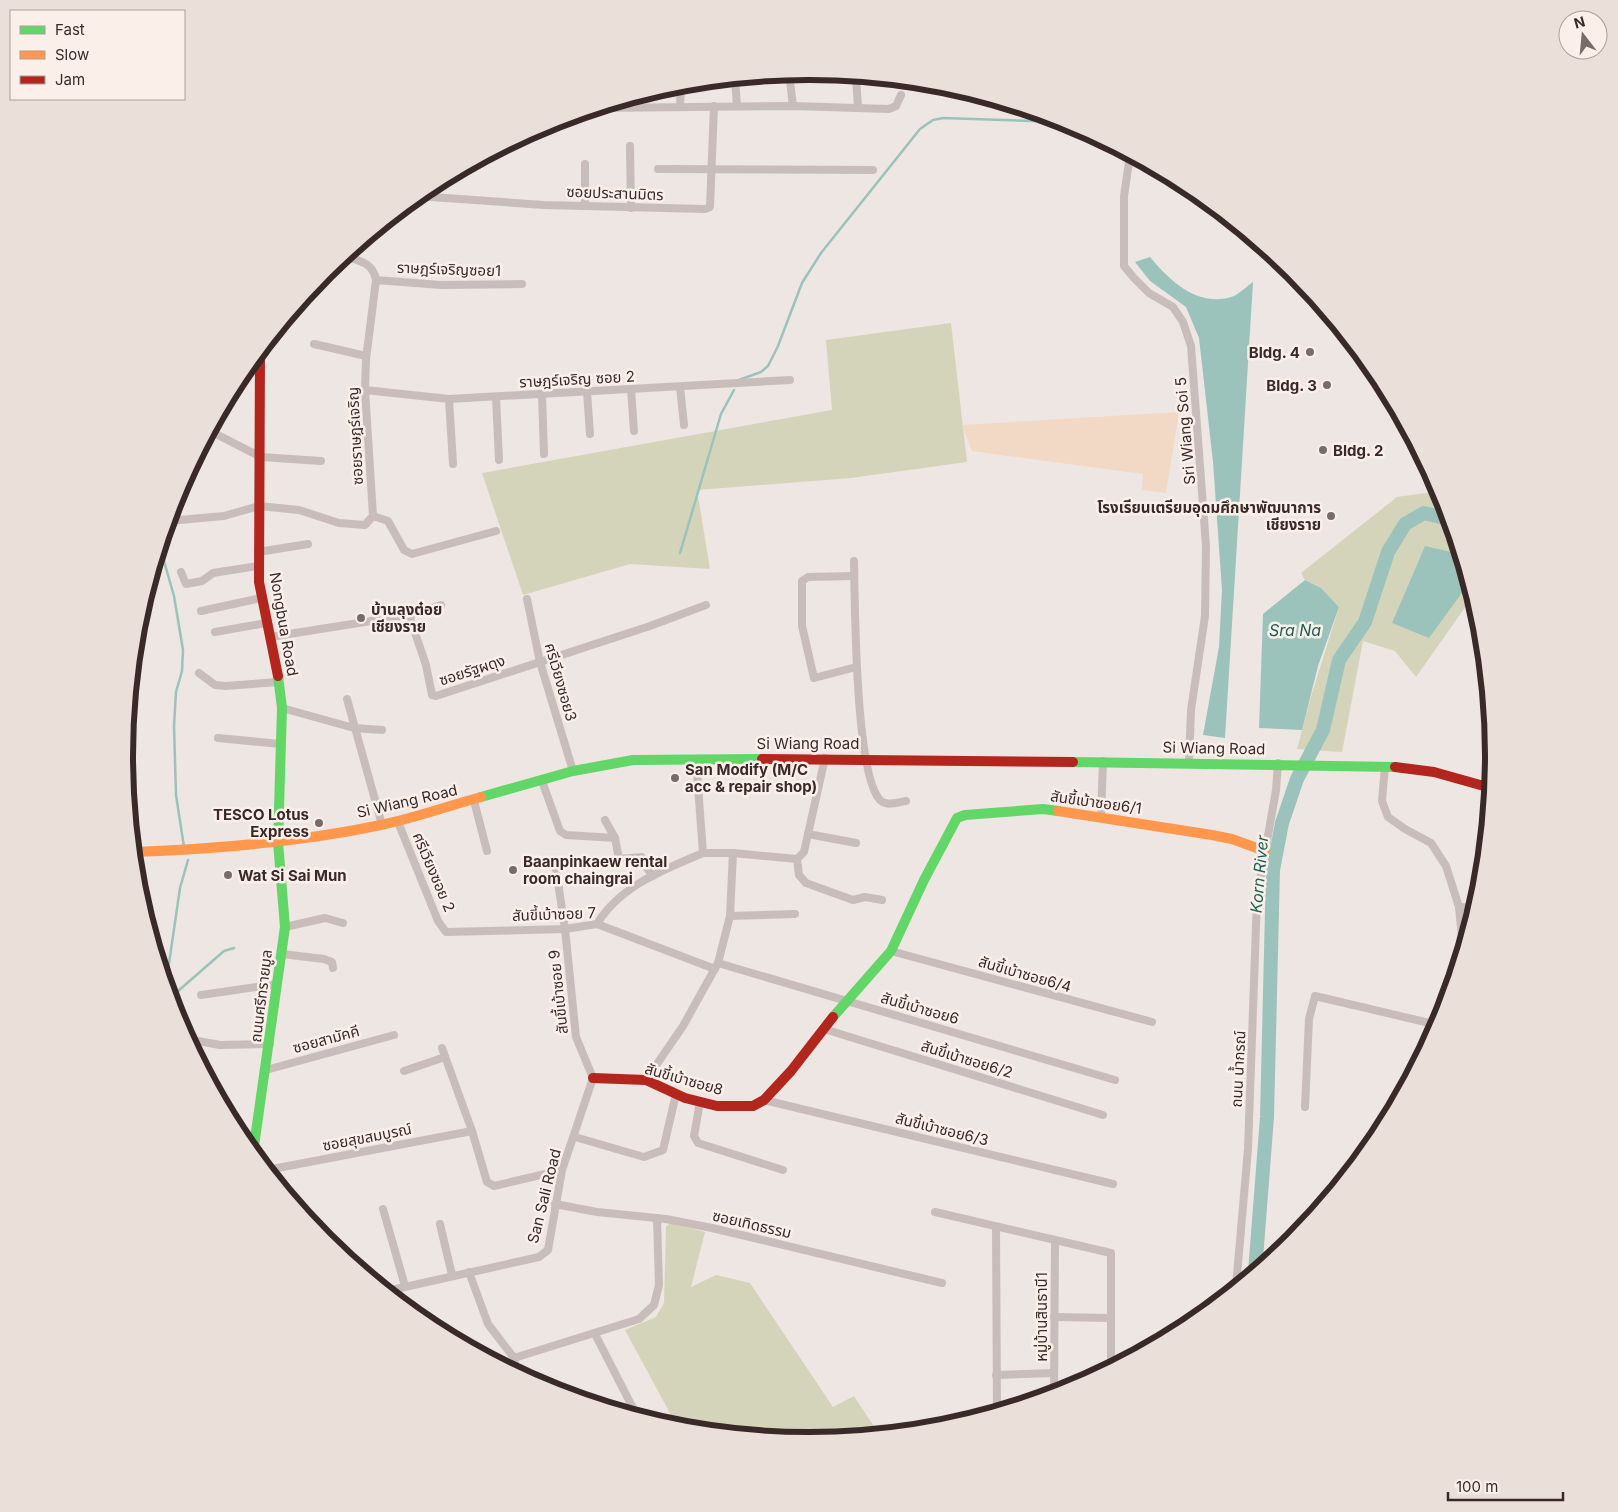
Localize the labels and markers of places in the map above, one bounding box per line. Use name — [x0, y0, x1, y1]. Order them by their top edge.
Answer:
place label: Bldg. 4 — [1249, 343, 1300, 362]
marker: Bldg. 4 — [1304, 346, 1316, 358]
place label: Bldg. 3 — [1266, 376, 1317, 395]
marker: Bldg. 3 — [1321, 379, 1333, 391]
place label: Bldg. 2 — [1333, 441, 1383, 460]
marker: Bldg. 2 — [1317, 444, 1329, 456]
place label: โรงเรียนเตรียมอุดมศึกษาพัฒนาการ เชียงราย — [1097, 498, 1321, 534]
marker: โรงเรียนเตรียมอุดมศึกษาพัฒนาการ เชียงราย — [1325, 510, 1337, 522]
place label: บ้านลุงต๋อย เชียงราย — [371, 600, 442, 636]
marker: บ้านลุงต๋อย เชียงราย — [355, 612, 367, 624]
place label: San Modify (M/C acc & repair shop) — [685, 760, 817, 796]
marker: San Modify (M/C acc & repair shop) — [669, 772, 681, 784]
place label: TESCO Lotus Express — [213, 805, 309, 841]
marker: TESCO Lotus Express — [313, 817, 325, 829]
place label: Baanpinkaew rental room chaingrai — [523, 852, 667, 888]
marker: Baanpinkaew rental room chaingrai — [507, 864, 519, 876]
place label: Wat Si Sai Mun — [238, 866, 347, 885]
marker: Wat Si Sai Mun — [222, 869, 234, 881]

